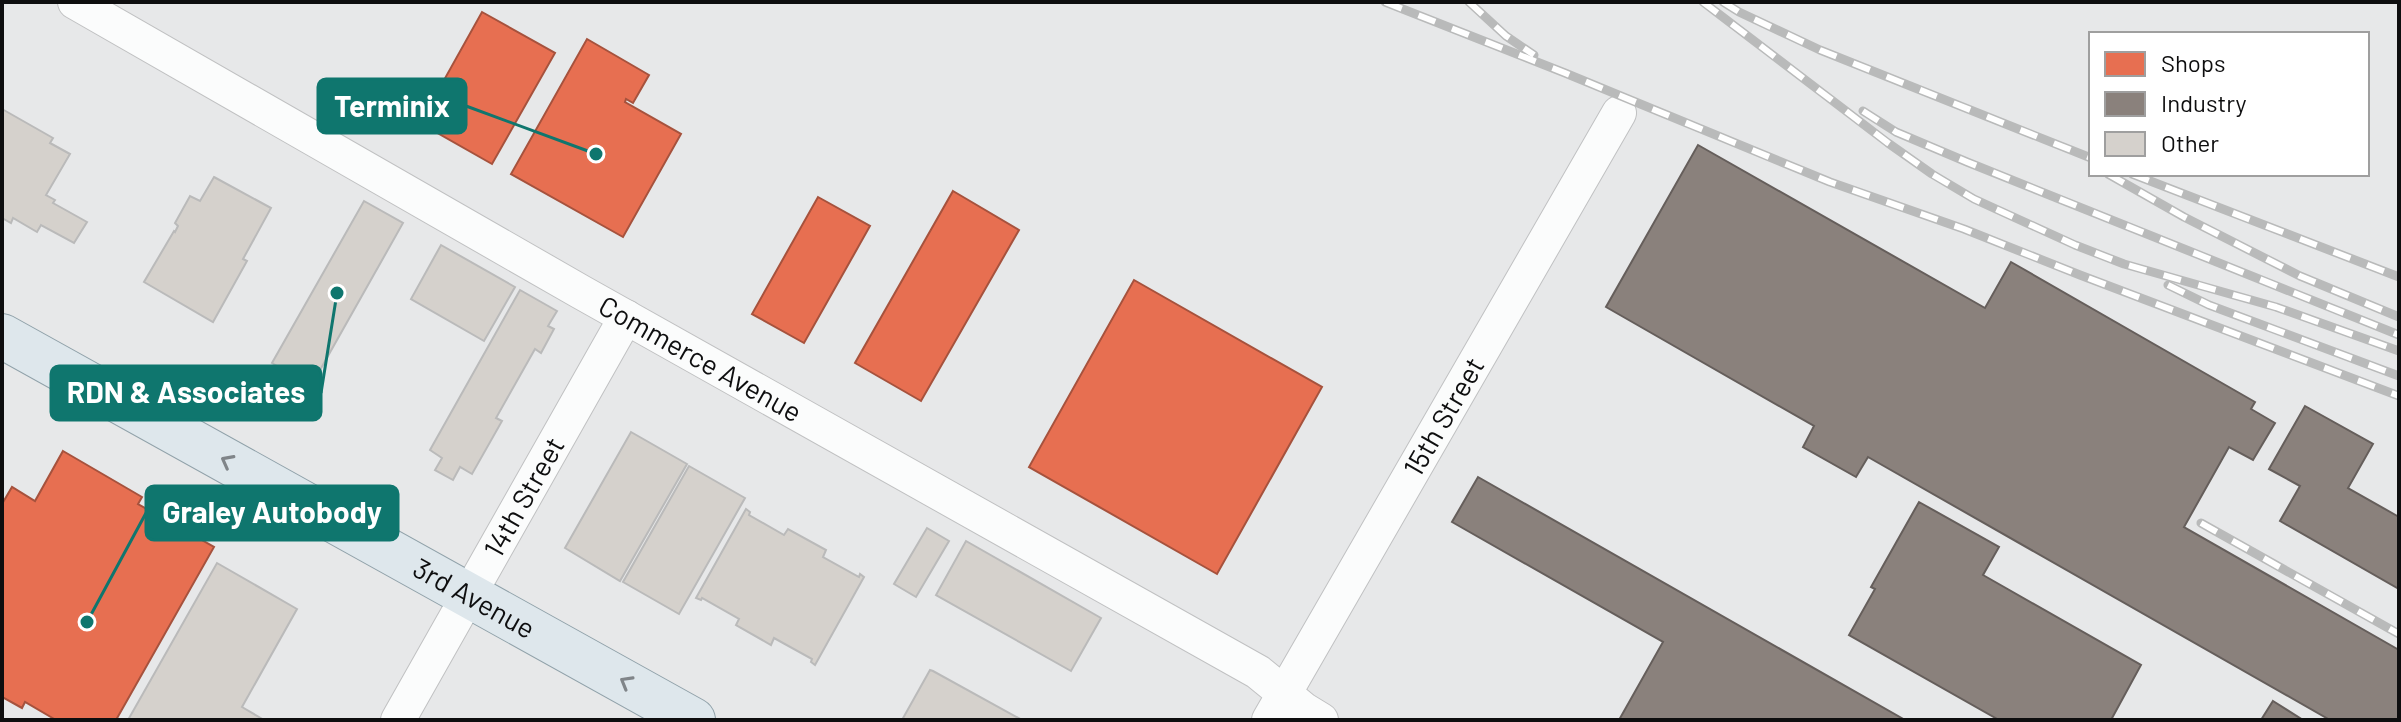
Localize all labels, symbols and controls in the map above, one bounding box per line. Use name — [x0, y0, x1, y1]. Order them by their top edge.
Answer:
legend — [2089, 32, 2369, 176]
text: Shops — [2161, 48, 2226, 77]
callout: Terminix — [318, 79, 466, 133]
text: Terminix — [334, 87, 450, 123]
text: Industry — [2161, 88, 2247, 117]
text: Other — [2161, 128, 2219, 157]
street label: Commerce Avenue — [593, 288, 808, 429]
street label: 15th Street — [1395, 351, 1491, 482]
callout: RDN & Associates — [51, 366, 321, 420]
text: RDN & Associates — [67, 373, 305, 409]
street label: 14th Street — [476, 431, 571, 563]
one-way arrow — [220, 455, 235, 470]
callout: Graley Autobody — [146, 486, 398, 540]
text: Graley Autobody — [162, 493, 382, 529]
street label: 3rd Avenue — [407, 550, 542, 645]
one-way arrow — [619, 676, 634, 691]

